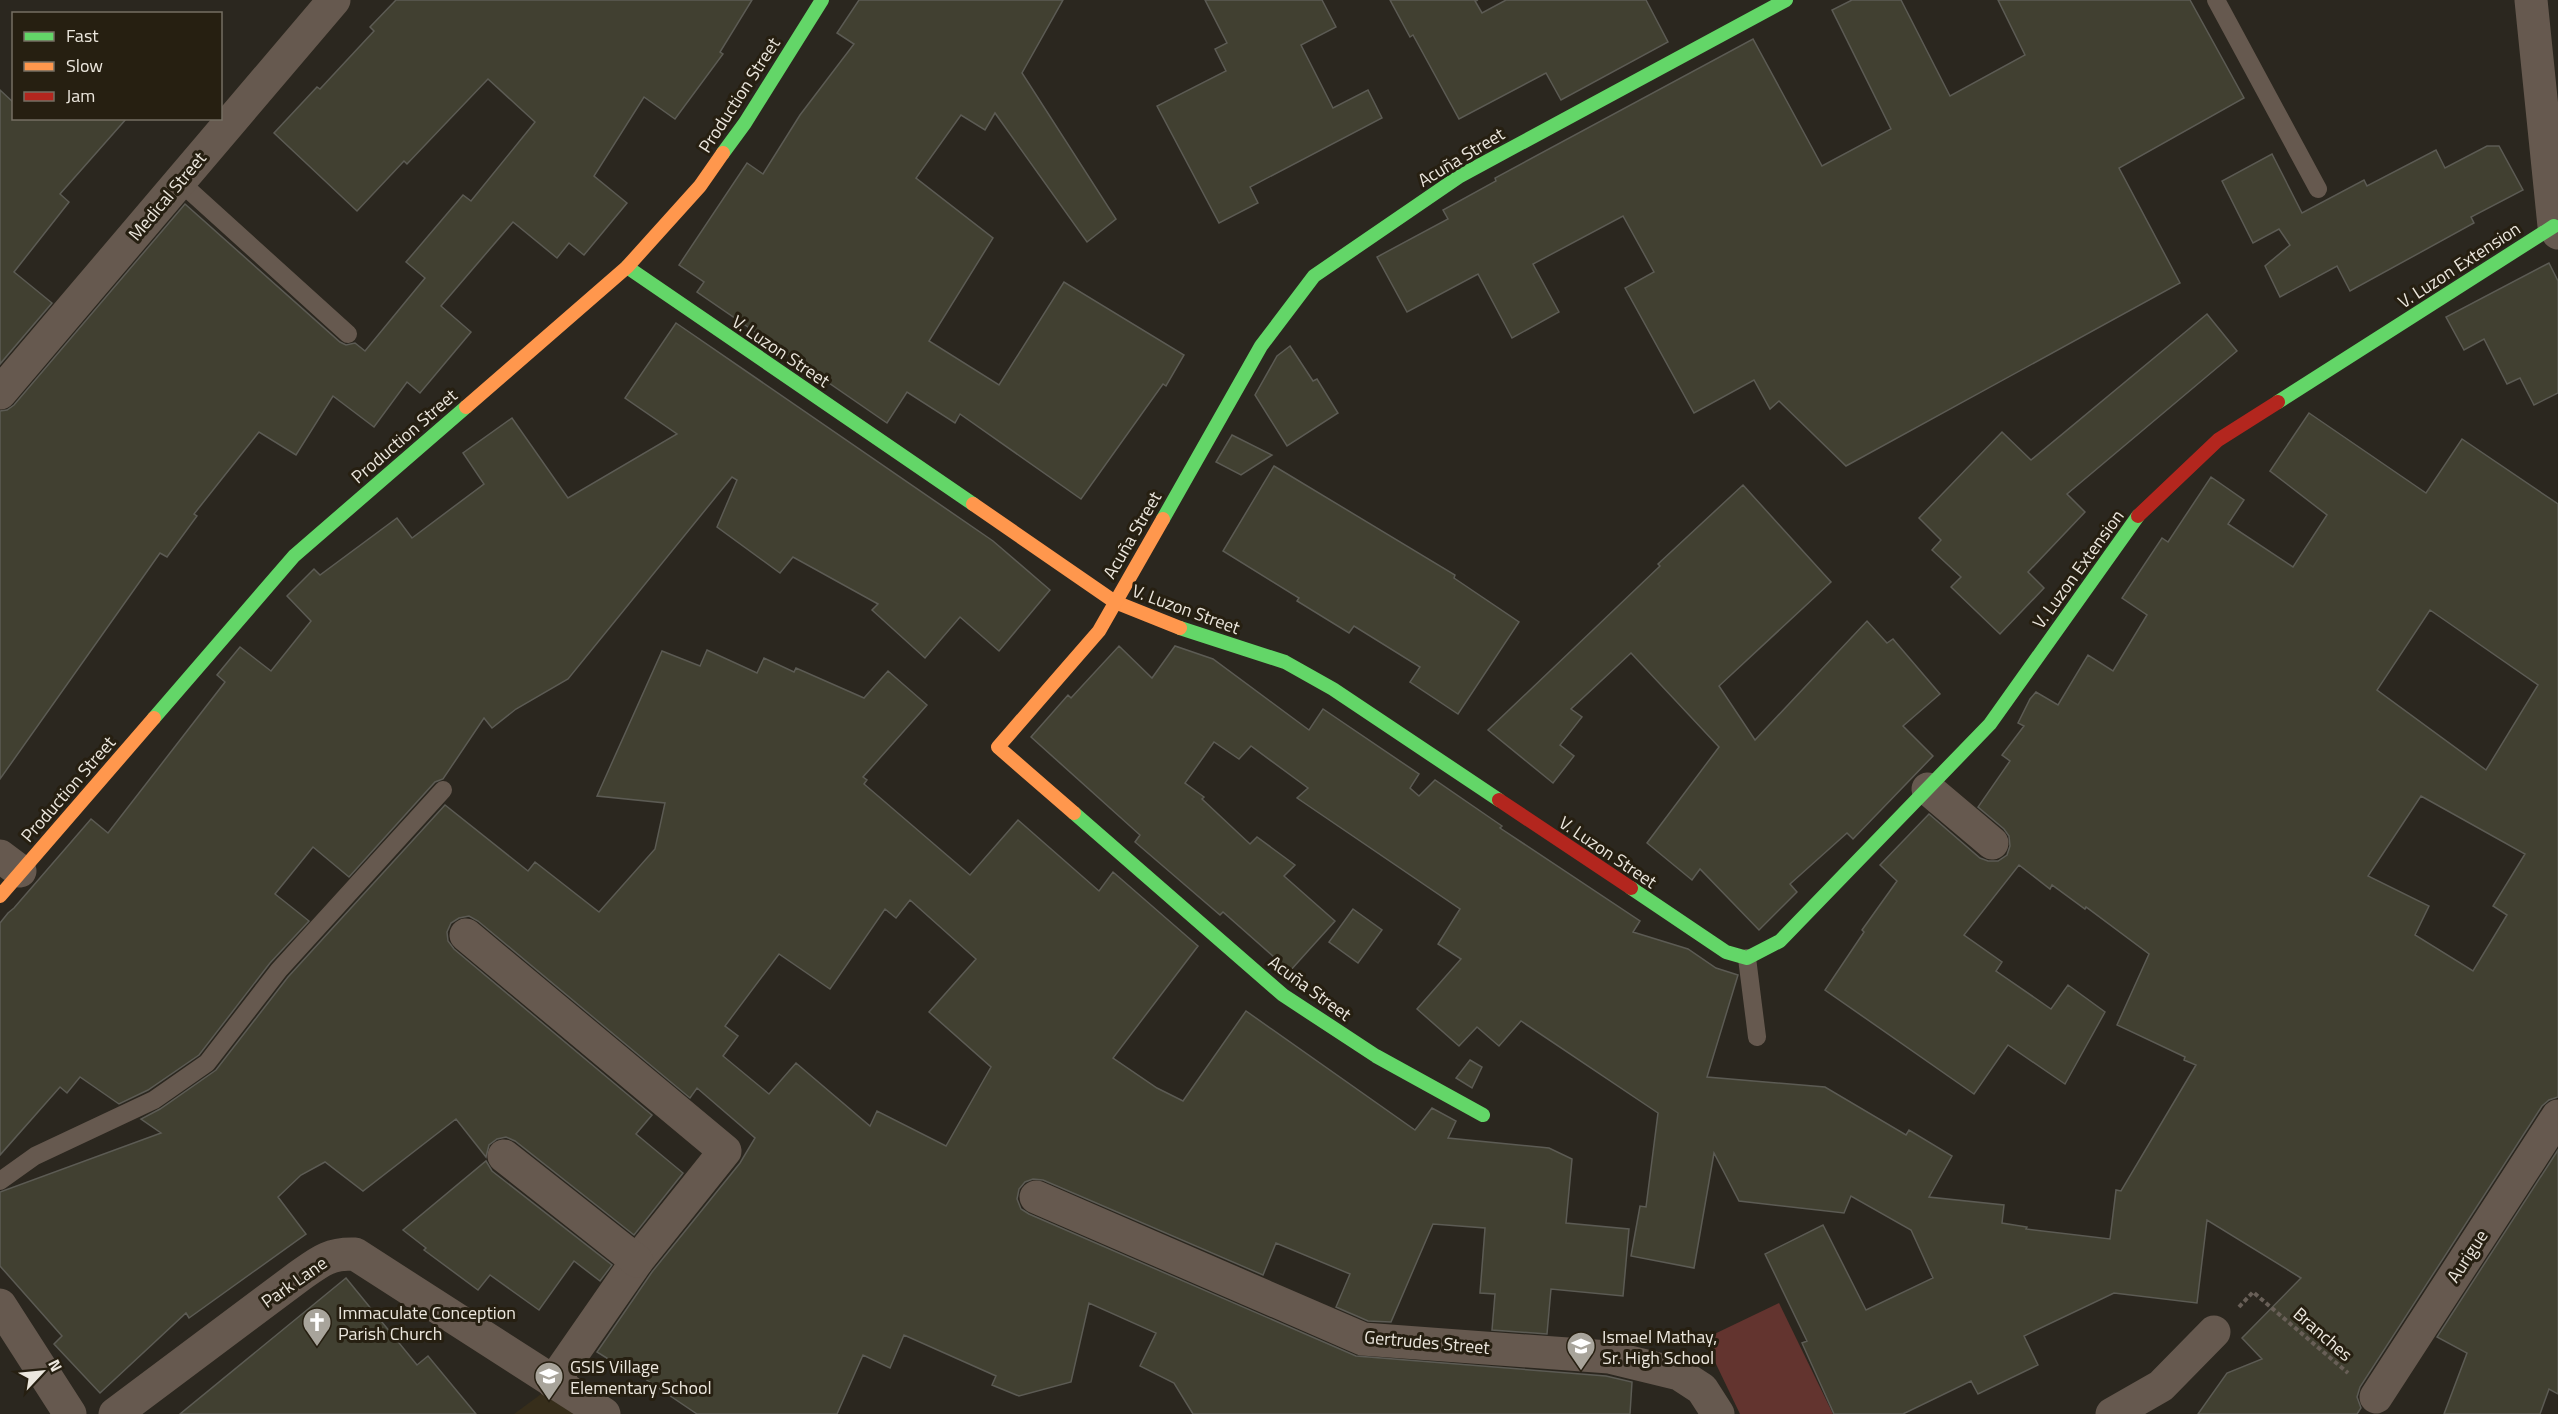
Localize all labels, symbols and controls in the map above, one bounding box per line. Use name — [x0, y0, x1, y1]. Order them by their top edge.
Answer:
legend — [12, 12, 222, 120]
text: Fast — [66, 22, 99, 49]
street label: Production Street — [691, 31, 787, 158]
text: Slow — [66, 52, 103, 79]
text: Jam — [66, 82, 95, 109]
street label: Acuña Street — [1412, 120, 1510, 194]
street label: Medical Street — [122, 145, 213, 246]
street label: V. Luzon Extension — [2392, 215, 2526, 315]
street label: V. Luzon Street — [727, 308, 836, 394]
street label: Production Street — [345, 382, 464, 490]
street label: Acuña Street — [1096, 486, 1168, 584]
street label: V. Luzon Extension — [2026, 504, 2130, 634]
street label: V. Luzon Street — [1128, 577, 1244, 641]
street label: Production Street — [14, 729, 122, 848]
street label: V. Luzon Street — [1554, 809, 1663, 895]
street label: Acuña Street — [1263, 949, 1358, 1028]
street label: Aurigue — [2440, 1224, 2494, 1288]
street label: Park Lane — [256, 1249, 332, 1315]
place label: Immaculate Conception Parish Church — [338, 1299, 516, 1347]
street label: Branches — [2287, 1301, 2359, 1367]
church icon: Immaculate Conception Parish Church — [301, 1306, 333, 1348]
street label: Gertrudes Street — [1363, 1323, 1492, 1361]
place label: Ismael Mathay, Sr. High School — [1602, 1323, 1717, 1371]
school or university icon: Ismael Mathay, Sr. High School — [1565, 1330, 1597, 1372]
north arrow — [12, 1342, 72, 1402]
place label: GSIS Village Elementary School — [570, 1353, 712, 1401]
text: N — [42, 1355, 69, 1376]
school or university icon: GSIS Village Elementary School — [533, 1360, 565, 1402]

